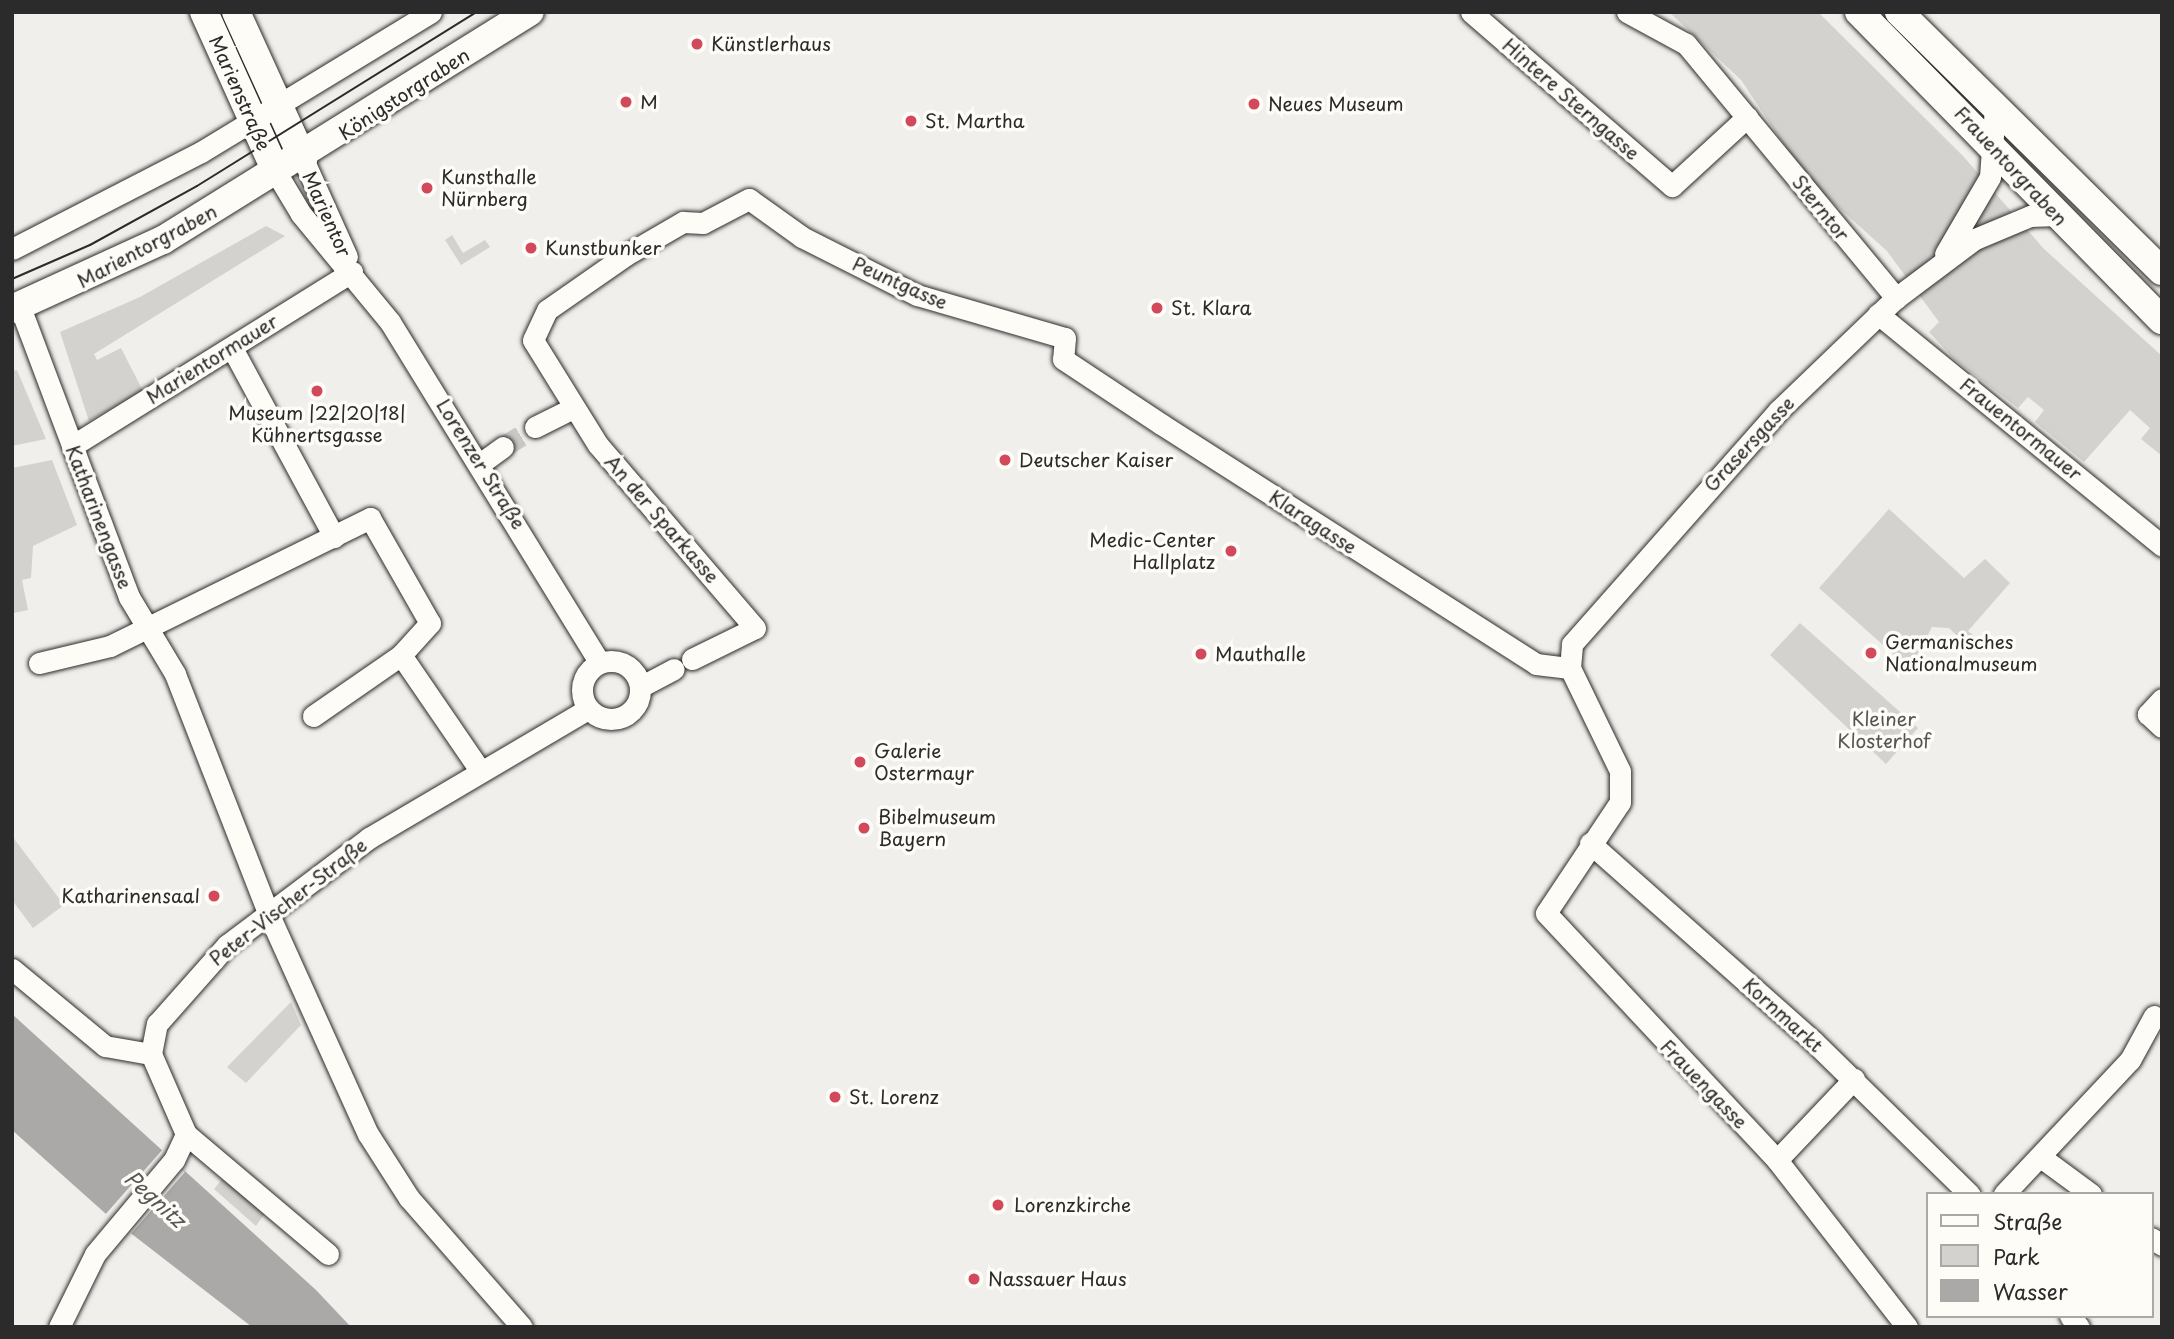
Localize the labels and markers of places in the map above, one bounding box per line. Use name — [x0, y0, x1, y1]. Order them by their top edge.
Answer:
place label: Künstlerhaus — [711, 33, 831, 55]
marker: Künstlerhaus — [689, 36, 705, 52]
place label: M — [640, 91, 658, 113]
place label: Neues Museum — [1268, 93, 1404, 115]
marker: M — [618, 94, 634, 110]
marker: Neues Museum — [1246, 96, 1262, 112]
place label: St. Martha — [925, 110, 1025, 132]
marker: St. Martha — [903, 113, 919, 129]
place label: Kunsthalle Nürnberg — [441, 166, 537, 210]
marker: Kunsthalle Nürnberg — [419, 180, 435, 196]
place label: Kunstbunker — [545, 237, 661, 259]
marker: Kunstbunker — [523, 240, 539, 256]
place label: St. Klara — [1171, 297, 1251, 319]
marker: St. Klara — [1149, 300, 1165, 316]
marker: Museum |22|20|18| Kühnertsgasse — [309, 383, 325, 399]
place label: Museum |22|20|18| Kühnertsgasse — [228, 402, 406, 446]
place label: Deutscher Kaiser — [1019, 449, 1174, 471]
marker: Deutscher Kaiser — [997, 452, 1013, 468]
place label: Medic-Center Hallplatz — [1089, 529, 1215, 573]
marker: Medic-Center Hallplatz — [1221, 541, 1241, 561]
place label: Germanisches Nationalmuseum — [1885, 631, 2038, 675]
place label: Mauthalle — [1215, 643, 1306, 665]
marker: Germanisches Nationalmuseum — [1863, 645, 1879, 661]
marker: Mauthalle — [1193, 646, 1209, 662]
place label: Galerie Ostermayr — [874, 740, 974, 784]
marker: Galerie Ostermayr — [852, 754, 868, 770]
place label: Bibelmuseum Bayern — [878, 806, 996, 850]
marker: Bibelmuseum Bayern — [856, 820, 872, 836]
place label: Katharinensaal — [61, 885, 200, 907]
marker: Katharinensaal — [206, 888, 222, 904]
place label: St. Lorenz — [849, 1086, 941, 1108]
marker: St. Lorenz — [827, 1089, 843, 1105]
place label: Lorenzkirche — [1014, 1194, 1131, 1216]
marker: Lorenzkirche — [988, 1195, 1008, 1215]
place label: Nassauer Haus — [988, 1268, 1128, 1290]
marker: Nassauer Haus — [966, 1271, 982, 1287]

